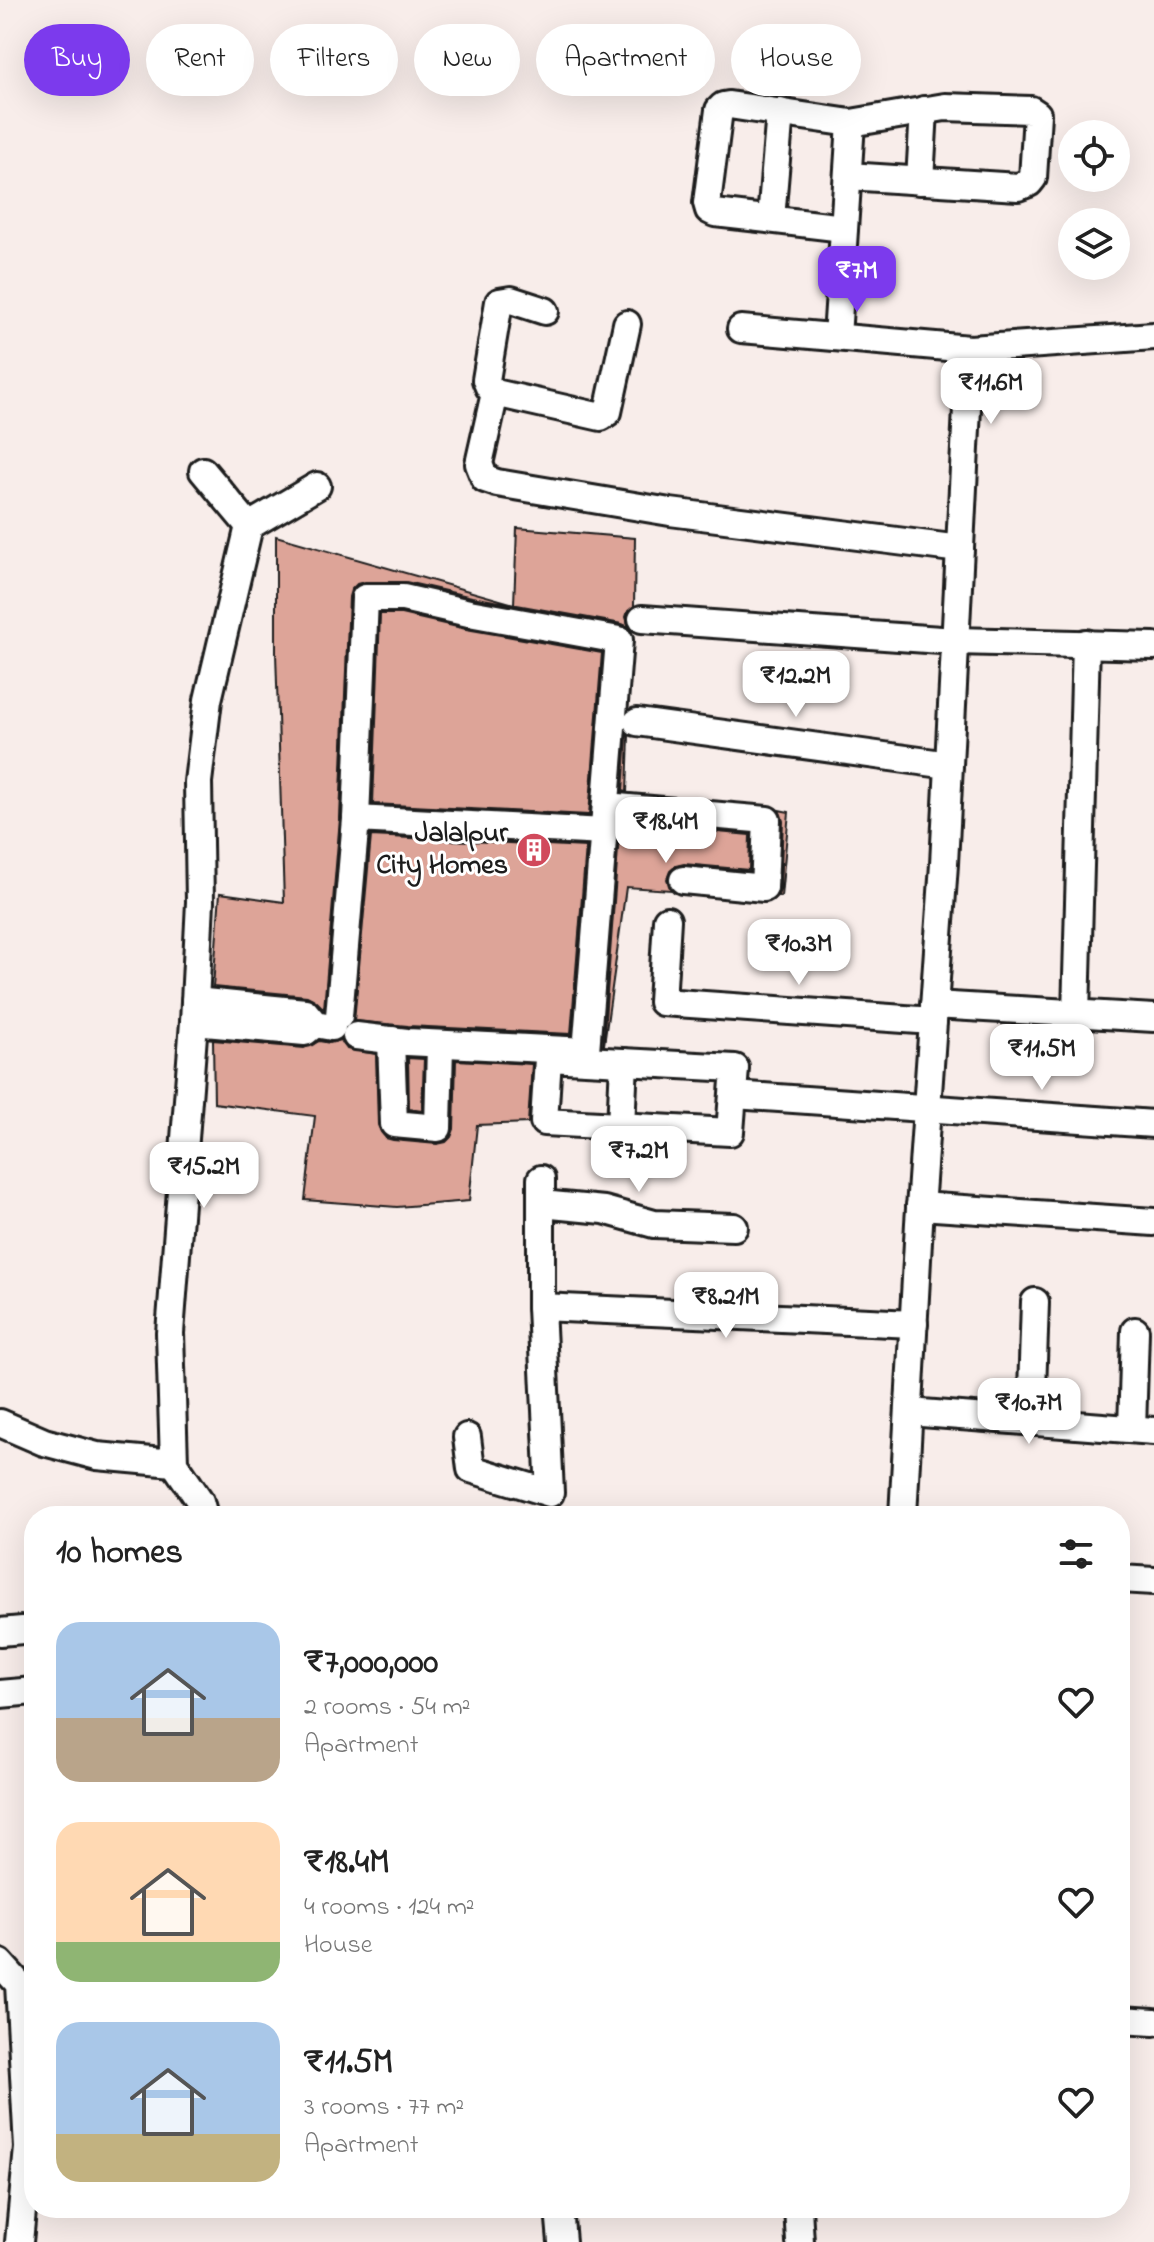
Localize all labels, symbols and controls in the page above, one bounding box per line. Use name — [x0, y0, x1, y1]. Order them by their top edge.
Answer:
chip: Buy — [24, 24, 130, 96]
chip: Rent — [146, 24, 254, 96]
chip: Filters — [270, 24, 398, 96]
chip: New — [414, 24, 520, 96]
chip: Apartment — [536, 24, 715, 96]
chip: House — [731, 24, 861, 96]
map controls — [1058, 120, 1130, 280]
button: locate — [1058, 120, 1130, 192]
button: layers — [1058, 208, 1130, 280]
pin: ₹7M — [818, 246, 896, 314]
text: ₹7M — [836, 253, 878, 291]
pin: ₹11.6M — [926, 358, 1056, 426]
text: ₹11.6M — [959, 365, 1023, 403]
pin: ₹12.2M — [731, 651, 861, 719]
text: ₹12.2M — [761, 658, 831, 696]
pin: ₹18.4M — [601, 797, 731, 865]
text: ₹18.4M — [633, 804, 699, 842]
place label: Jalalpur City Homes — [376, 814, 509, 887]
building icon: Jalalpur City Homes — [515, 831, 553, 869]
pin: ₹10.3M — [734, 919, 864, 987]
text: ₹10.3M — [766, 926, 832, 964]
pin: ₹11.5M — [977, 1024, 1107, 1092]
text: ₹11.5M — [1008, 1031, 1076, 1069]
pin: ₹7.2M — [583, 1126, 695, 1194]
text: ₹7.2M — [609, 1133, 669, 1171]
pin: ₹15.2M — [139, 1142, 269, 1210]
text: ₹15.2M — [168, 1149, 240, 1187]
pin: ₹8.21M — [661, 1272, 791, 1340]
text: ₹8.21M — [692, 1279, 760, 1317]
pin: ₹10.7M — [964, 1378, 1094, 1446]
text: ₹10.7M — [996, 1385, 1062, 1423]
text: 10 homes — [56, 1529, 183, 1579]
icon: filters — [1054, 1532, 1098, 1576]
text: ₹7,000,000 — [304, 1639, 438, 1689]
icon: home — [120, 1654, 216, 1750]
icon: heart — [1054, 1680, 1098, 1724]
text: 2 rooms · 54 m² — [304, 1689, 470, 1727]
text: Apartment — [304, 1727, 418, 1765]
text: ₹18.4M — [304, 1839, 390, 1889]
icon: home — [120, 1854, 216, 1950]
icon: heart — [1054, 1880, 1098, 1924]
text: 4 rooms · 124 m² — [304, 1889, 475, 1927]
text: House — [304, 1927, 372, 1965]
text: ₹11.5M — [304, 2039, 393, 2089]
icon: home — [120, 2054, 216, 2150]
icon: heart — [1054, 2080, 1098, 2124]
text: 3 rooms · 77 m² — [304, 2089, 464, 2127]
text: Apartment — [304, 2127, 418, 2165]

